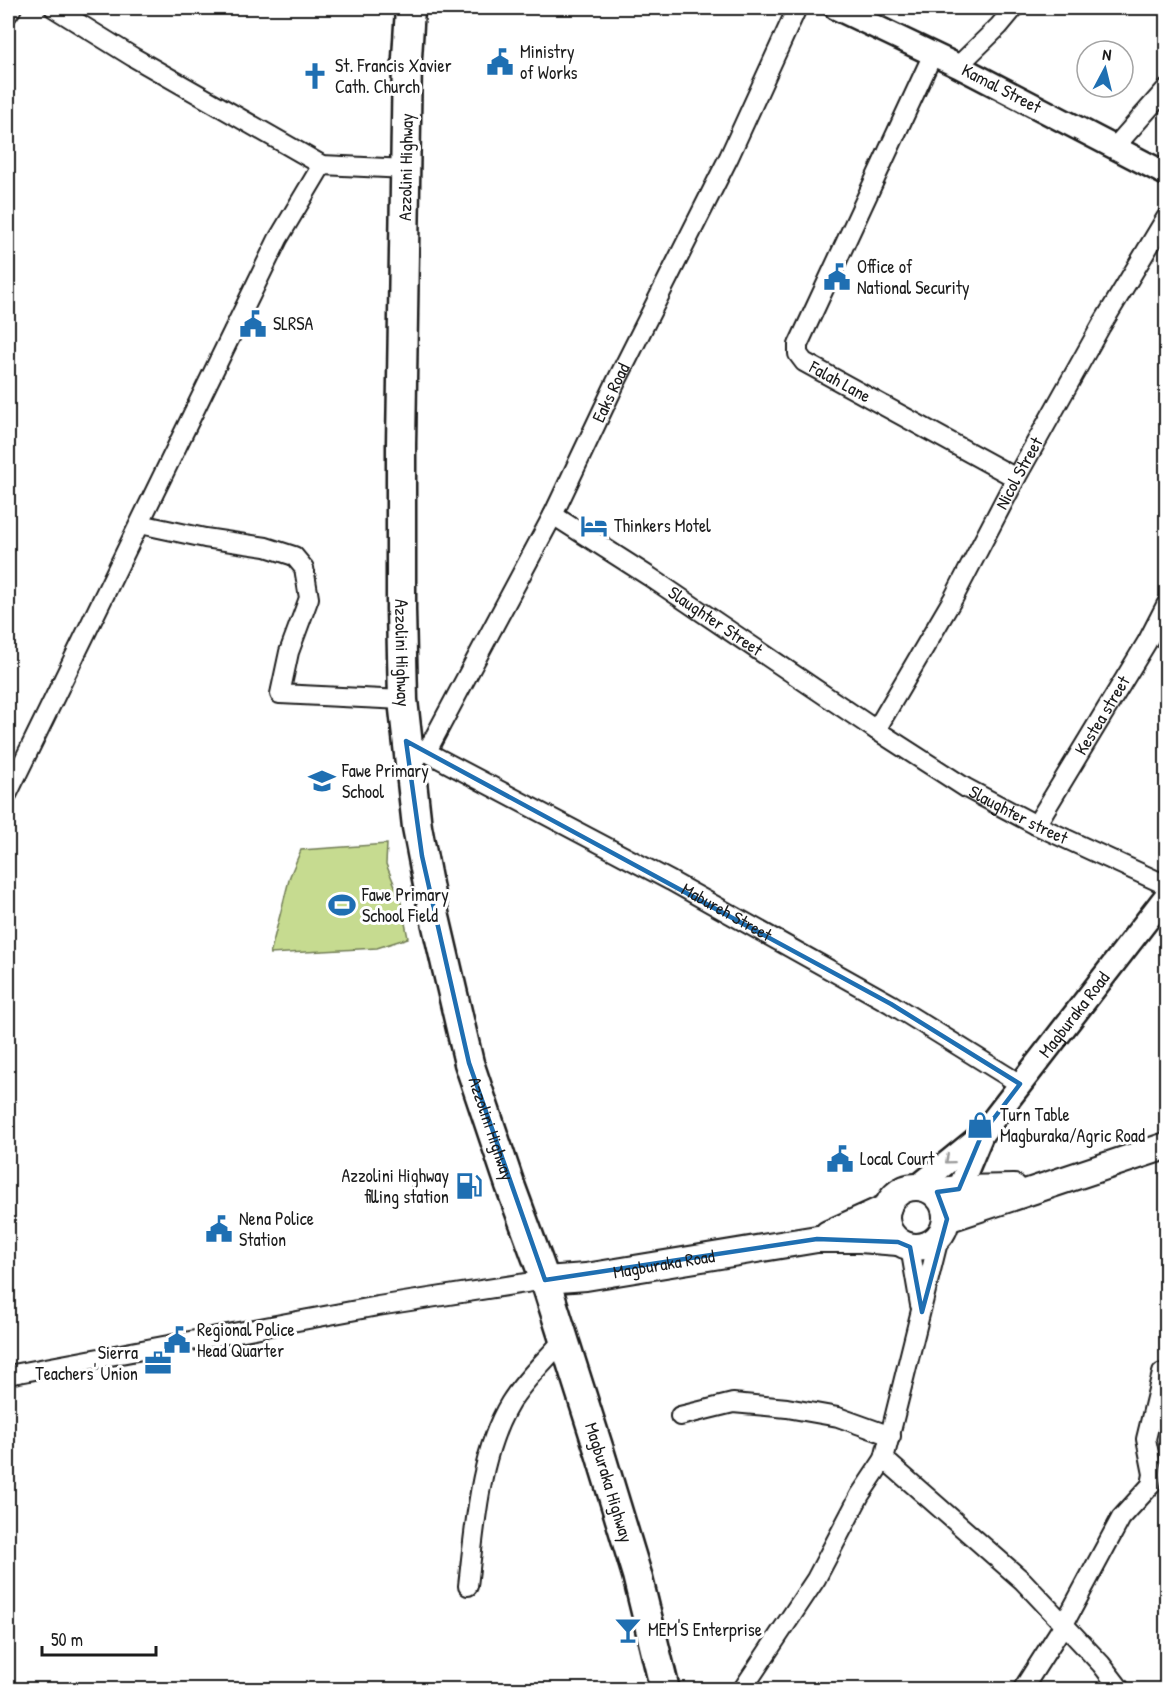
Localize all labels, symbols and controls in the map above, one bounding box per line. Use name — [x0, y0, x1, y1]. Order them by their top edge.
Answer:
place label: Ministry of Works — [520, 39, 578, 85]
north arrow — [1075, 39, 1135, 99]
text: N — [1101, 43, 1113, 66]
public building icon: Ministry of Works — [485, 47, 515, 77]
place label: St. Francis Xavier Cath. Church — [335, 53, 452, 99]
street label: Kamal Street — [957, 57, 1047, 120]
church icon: St. Francis Xavier Cath. Church — [300, 61, 330, 91]
street label: Azzolini Highway — [392, 113, 419, 221]
place label: Office of National Security — [857, 254, 970, 300]
public building icon: Office of National Security — [822, 262, 852, 292]
public building icon: SLRSA — [238, 309, 268, 339]
place label: SLRSA — [273, 311, 313, 336]
street label: Falah Lane — [804, 354, 876, 408]
street label: Eaks Road — [586, 359, 636, 426]
street label: Nicol Street — [989, 432, 1049, 513]
hotel icon: Thinkers Motel — [579, 511, 609, 541]
place label: Thinkers Motel — [614, 513, 711, 538]
street label: Slaughter Street — [663, 580, 769, 662]
street label: Azzolini Highway — [389, 599, 417, 708]
street label: Kestea street — [1068, 670, 1136, 760]
place label: Fawe Primary School — [341, 758, 429, 804]
school or university icon: Fawe Primary School — [307, 766, 337, 796]
street label: Slaughter street — [965, 779, 1073, 850]
street label: Mabureh Street — [677, 876, 777, 947]
place label: Fawe Primary School Field — [361, 882, 449, 928]
sports icon: Fawe Primary School Field — [327, 890, 357, 920]
street label: Magburaka Road — [1033, 966, 1115, 1063]
street label: Azzolini Highway — [463, 1074, 521, 1184]
place label: Turn Table Magburaka/Agric Road — [1000, 1102, 1145, 1148]
shop icon: Turn Table Magburaka/Agric Road — [965, 1110, 995, 1140]
public building icon: Local Court — [825, 1144, 855, 1174]
place label: Local Court — [860, 1146, 935, 1171]
one-way arrow — [945, 1153, 956, 1164]
place label: Azzolini Highway filling station — [341, 1163, 449, 1209]
fuel station icon: Azzolini Highway filling station — [454, 1171, 484, 1201]
place label: Nena Police Station — [239, 1206, 314, 1252]
public building icon: Nena Police Station — [204, 1214, 234, 1244]
street label: Magburaka Road — [611, 1243, 716, 1284]
place label: Regional Police Head Quarter — [197, 1317, 295, 1363]
public building icon: Regional Police Head Quarter — [162, 1325, 192, 1355]
place label: Sierra Teachers' Union — [35, 1340, 138, 1386]
office icon: Sierra Teachers' Union — [143, 1348, 173, 1378]
street label: Magburaka Highway — [579, 1419, 640, 1546]
bar icon: MEM'S Enterprise — [613, 1615, 643, 1645]
place label: MEM'S Enterprise — [648, 1617, 762, 1642]
scale bar — [42, 1619, 156, 1657]
text: 50 m — [51, 1627, 83, 1652]

